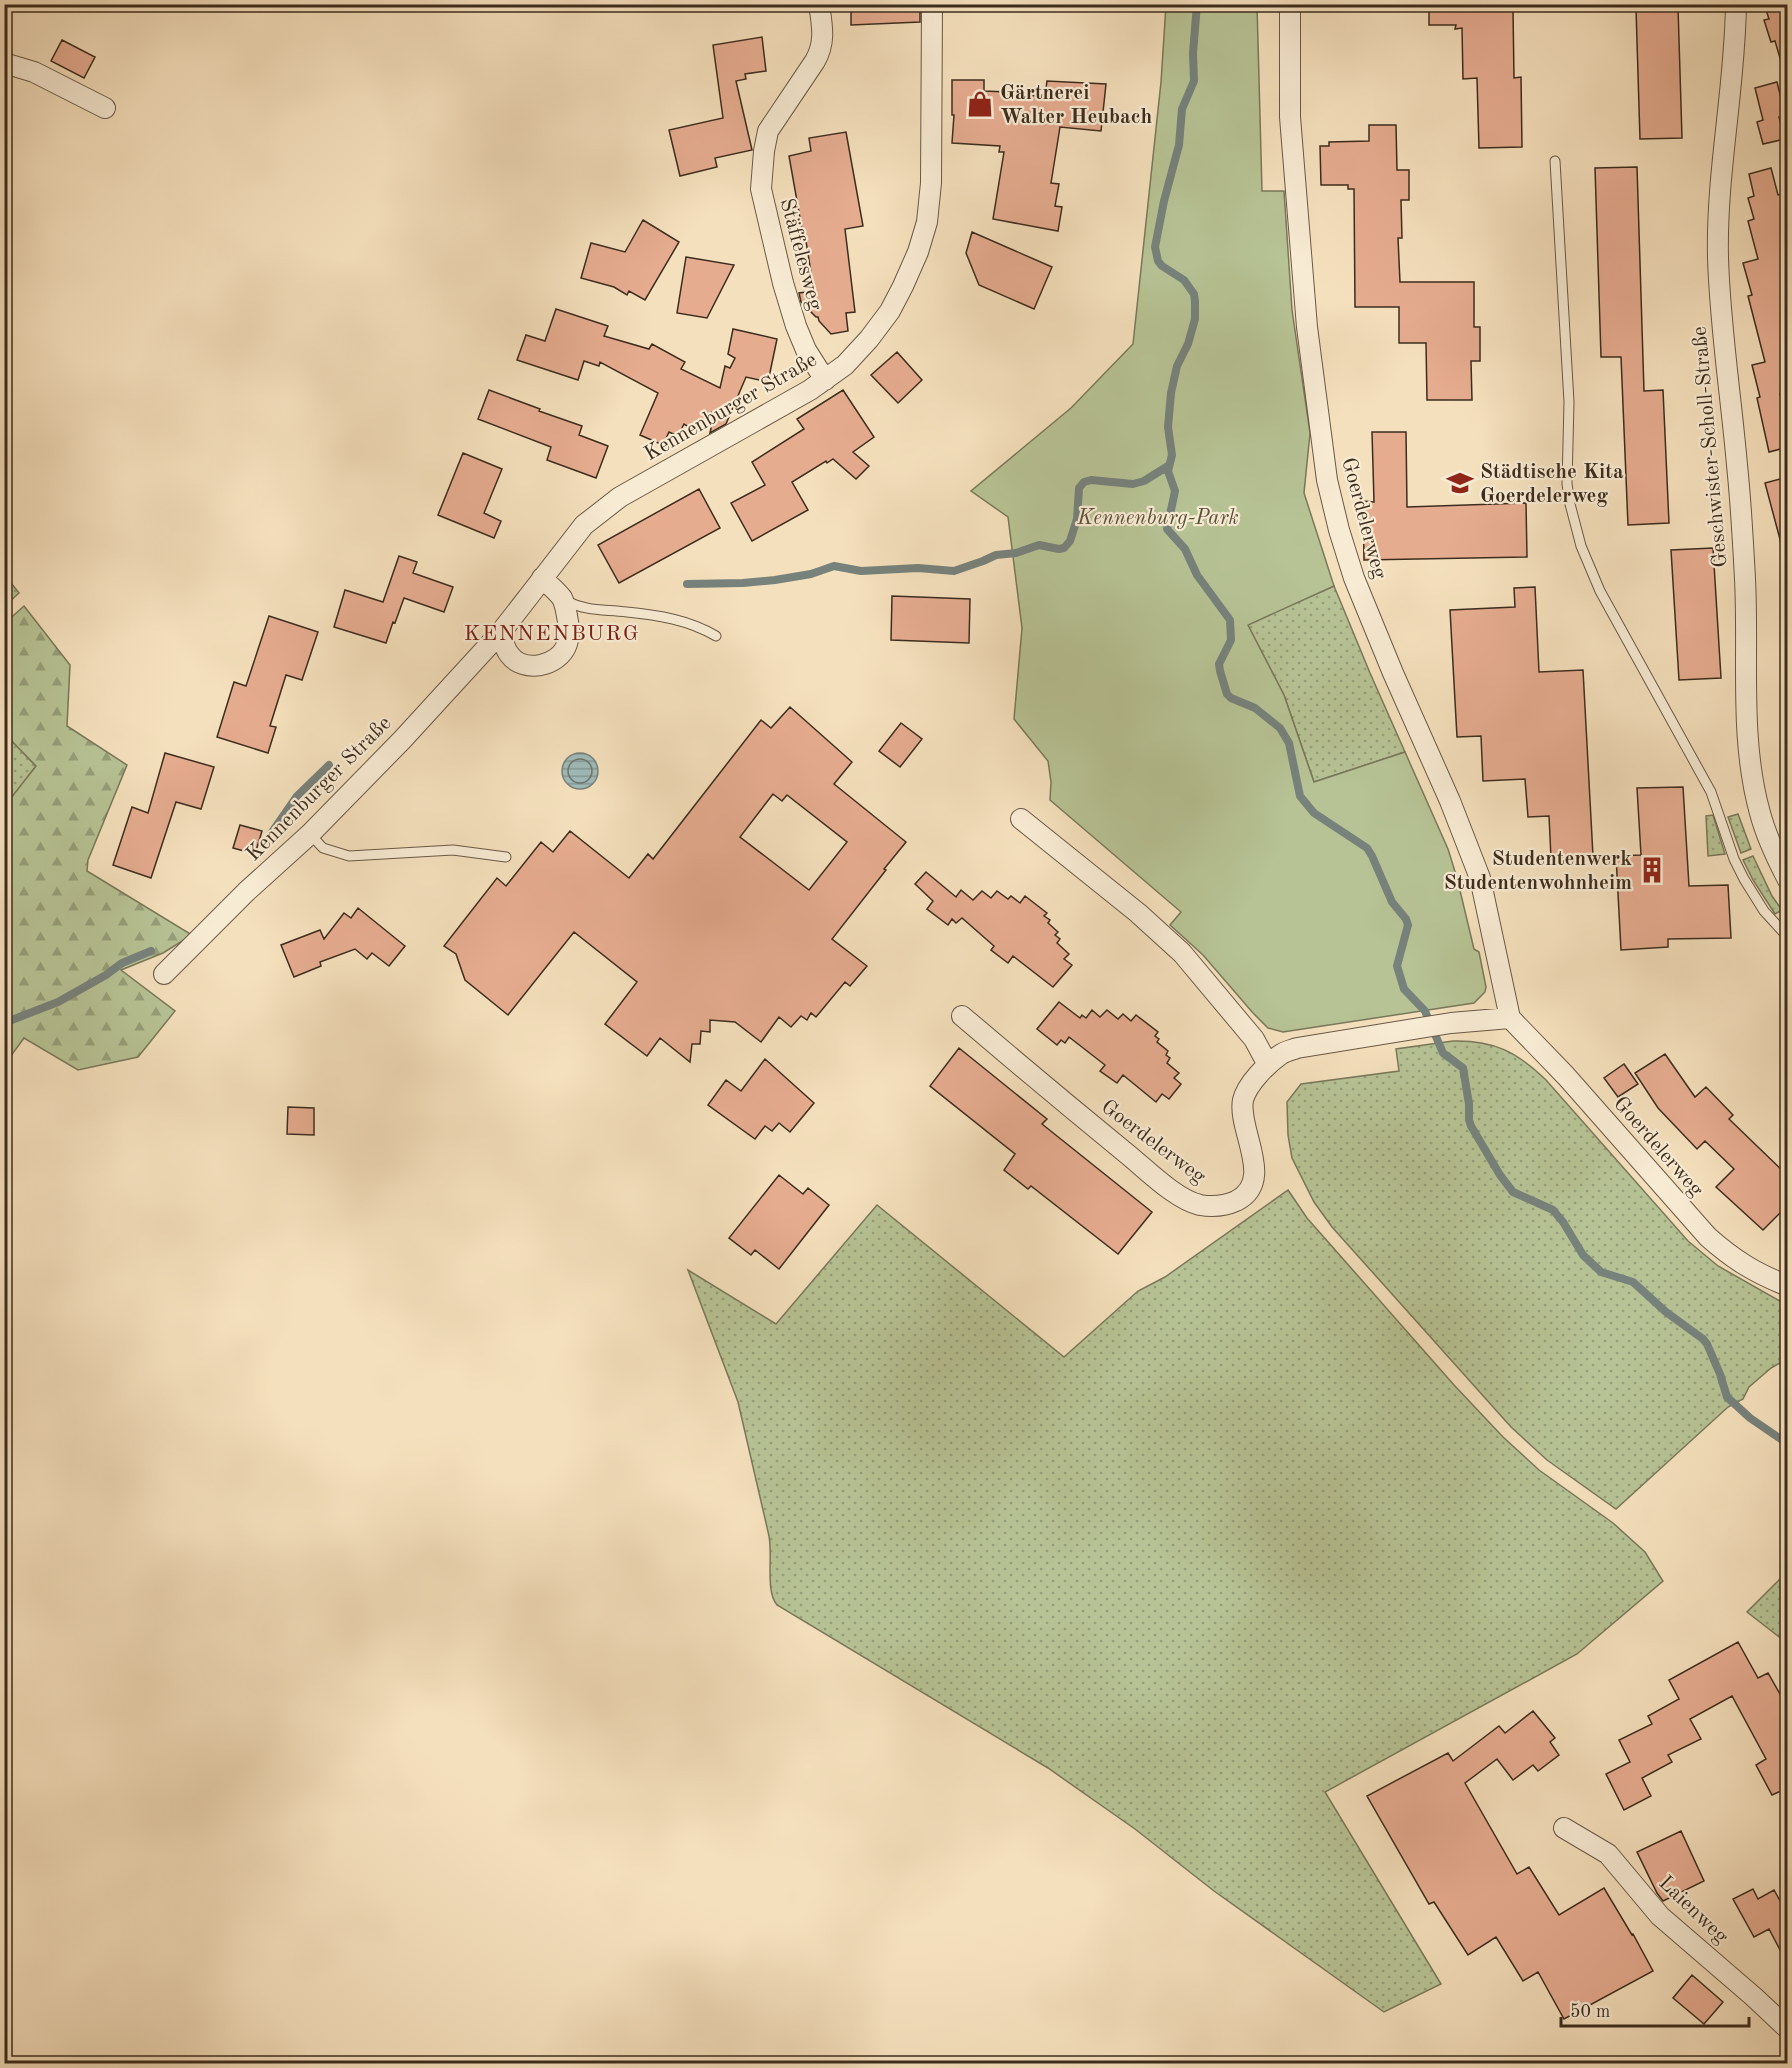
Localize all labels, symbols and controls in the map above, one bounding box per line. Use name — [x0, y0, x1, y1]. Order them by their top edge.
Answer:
place label: Gärtnerei Walter Heubach — [1000, 83, 1153, 128]
shop icon: Gärtnerei Walter Heubach — [965, 89, 995, 119]
street label: Stäffelesweg — [776, 196, 826, 313]
street label: Geschwister-Scholl-Straße — [1689, 325, 1732, 568]
street label: Kennenburger Straße — [641, 349, 821, 465]
street label: Goerdelerweg — [1337, 455, 1390, 582]
place label: Städtische Kita Goerdelerweg — [1480, 462, 1624, 507]
school or university icon: Städtische Kita Goerdelerweg — [1445, 468, 1475, 498]
park label: Kennenburg-Park — [1076, 508, 1239, 529]
district label: KENNENBURG — [464, 623, 640, 645]
street label: Kennenburger Straße — [243, 713, 396, 866]
place label: Studentenwerk Studentenwohnheim — [1444, 849, 1632, 894]
building icon: Studentenwerk Studentenwohnheim — [1637, 855, 1667, 885]
street label: Goerdelerweg — [1609, 1093, 1707, 1201]
street label: Goerdelerweg — [1097, 1096, 1210, 1188]
street label: Laienweg — [1654, 1872, 1732, 1948]
scale bar — [1561, 1990, 1748, 2028]
text: 50 m — [1570, 2003, 1610, 2021]

